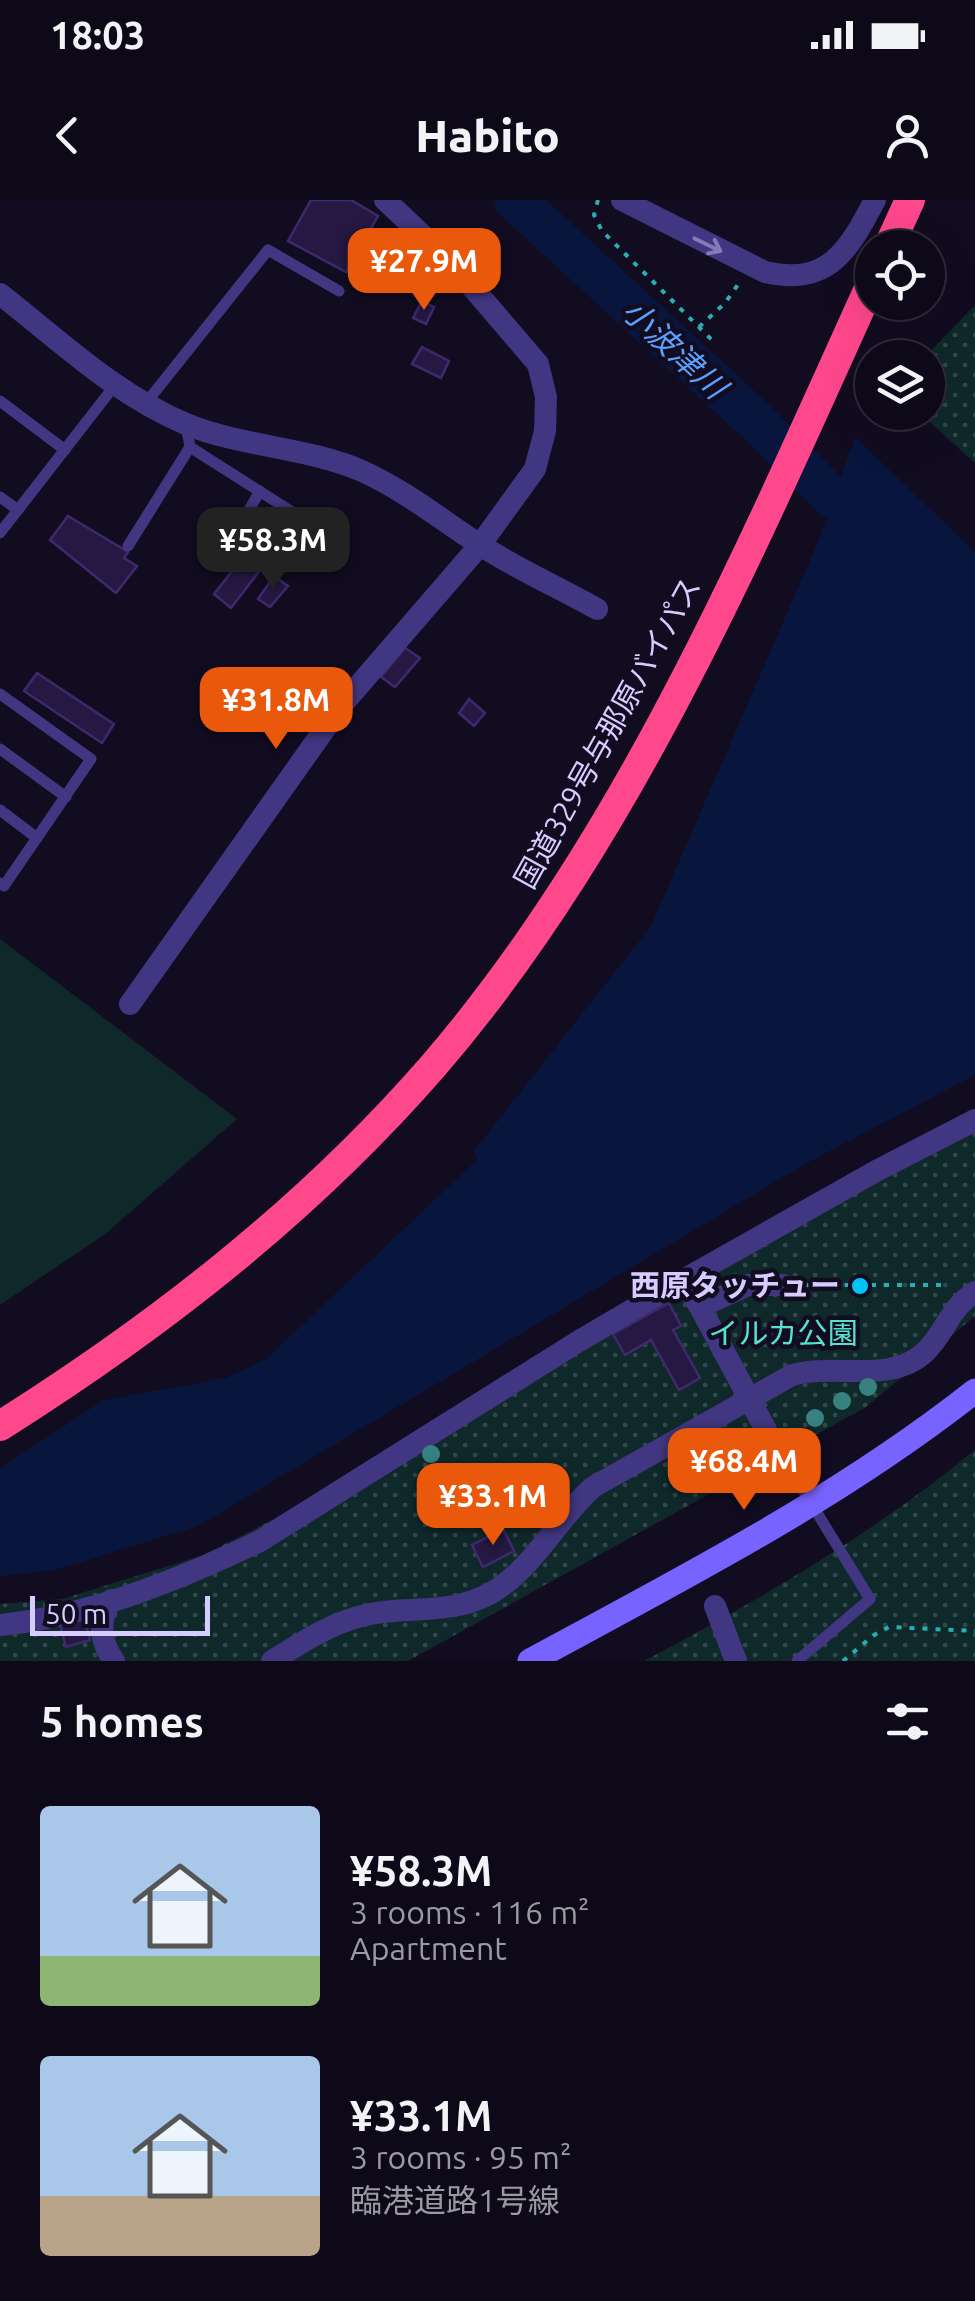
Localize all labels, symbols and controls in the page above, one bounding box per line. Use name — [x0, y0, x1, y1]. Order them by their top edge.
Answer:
text: 18:03 — [50, 14, 145, 56]
icon: back — [40, 108, 95, 163]
icon: person — [880, 108, 935, 163]
text: Habito — [415, 110, 560, 161]
pin: ¥27.9M — [343, 228, 505, 313]
map controls — [855, 230, 945, 430]
button: locate — [855, 230, 945, 320]
one-way arrow — [693, 236, 722, 255]
text: ¥27.9M — [370, 242, 478, 278]
water label: 小波津川 — [616, 291, 736, 407]
button: layers — [855, 340, 945, 430]
pin: ¥58.3M — [192, 507, 354, 592]
text: ¥58.3M — [219, 521, 327, 557]
street label: 国道329号与那原バイパス — [507, 571, 707, 894]
pin: ¥31.8M — [195, 667, 357, 752]
text: ¥31.8M — [222, 681, 330, 717]
place label: 西原タッチュー — [630, 1268, 840, 1302]
marker: 西原タッチュー — [849, 1275, 871, 1297]
park label: イルカ公園 — [708, 1316, 858, 1350]
pin: ¥68.4M — [663, 1428, 825, 1513]
text: ¥68.4M — [690, 1442, 798, 1478]
pin: ¥33.1M — [412, 1463, 574, 1548]
text: ¥33.1M — [439, 1477, 547, 1513]
scale bar — [30, 1591, 210, 1636]
text: 50 m — [45, 1598, 107, 1629]
icon: filters — [880, 1694, 935, 1749]
text: 5 homes — [40, 1698, 204, 1745]
icon: home — [120, 1846, 240, 1966]
text: ¥58.3M — [350, 1847, 492, 1894]
text: 3 rooms · 116 m² — [350, 1894, 590, 1930]
text: Apartment — [350, 1930, 507, 1966]
text: ¥33.1M — [350, 2092, 492, 2139]
icon: home — [120, 2096, 240, 2216]
text: 3 rooms · 95 m² — [350, 2139, 571, 2175]
text: 臨港道路1号線 — [350, 2182, 560, 2218]

